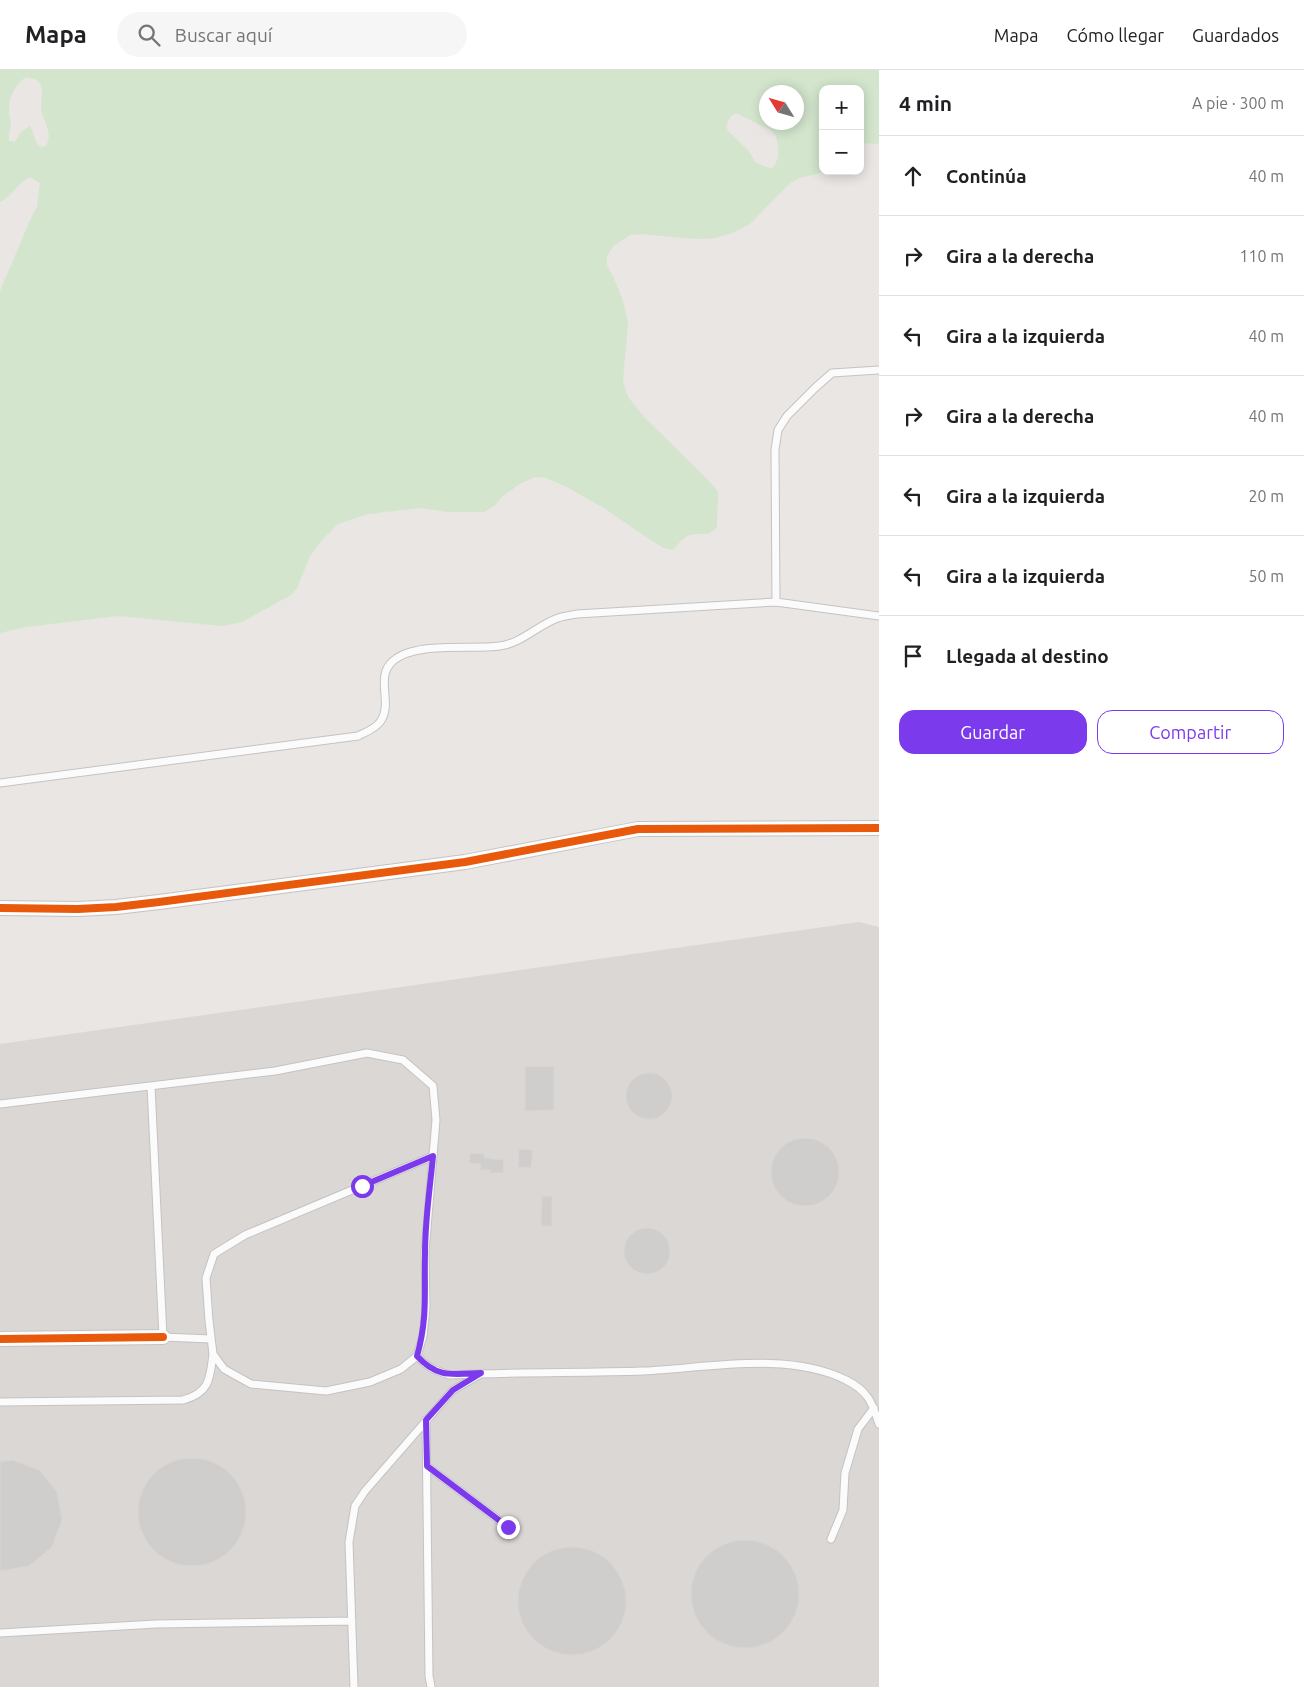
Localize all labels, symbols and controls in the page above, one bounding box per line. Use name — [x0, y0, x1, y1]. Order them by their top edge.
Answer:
search box — [117, 12, 467, 57]
text: Mapa — [25, 21, 87, 48]
icon: search — [135, 21, 163, 49]
text: Buscar aquí — [175, 24, 272, 46]
text: Mapa — [994, 25, 1039, 45]
text: Cómo llegar — [1067, 25, 1164, 45]
text: Guardados — [1192, 25, 1279, 45]
north arrow — [759, 85, 804, 130]
map controls — [819, 85, 864, 175]
button: + — [819, 85, 864, 130]
text: 4 min — [899, 91, 952, 115]
text: A pie · 300 m — [1192, 94, 1284, 112]
button: − — [819, 130, 864, 175]
icon: ahead — [899, 162, 927, 190]
text: Continúa — [946, 165, 1027, 187]
text: 40 m — [1248, 167, 1284, 185]
icon: right — [899, 242, 927, 270]
text: Gira a la derecha — [946, 245, 1094, 267]
text: 110 m — [1239, 247, 1284, 265]
icon: left — [899, 322, 927, 350]
text: Gira a la izquierda — [946, 325, 1105, 347]
text: 40 m — [1248, 327, 1284, 345]
icon: right — [899, 402, 927, 430]
text: Gira a la derecha — [946, 405, 1094, 427]
text: 40 m — [1248, 407, 1284, 425]
icon: left — [899, 482, 927, 510]
text: Gira a la izquierda — [946, 485, 1105, 507]
text: 20 m — [1248, 487, 1284, 505]
icon: left — [899, 562, 927, 590]
text: Gira a la izquierda — [946, 565, 1105, 587]
text: 50 m — [1248, 567, 1284, 585]
icon: arrive — [899, 642, 927, 670]
text: Llegada al destino — [946, 645, 1109, 667]
button: Guardar — [899, 710, 1087, 754]
button: Compartir — [1097, 710, 1284, 754]
route start — [351, 1175, 374, 1198]
route end — [497, 1516, 520, 1539]

